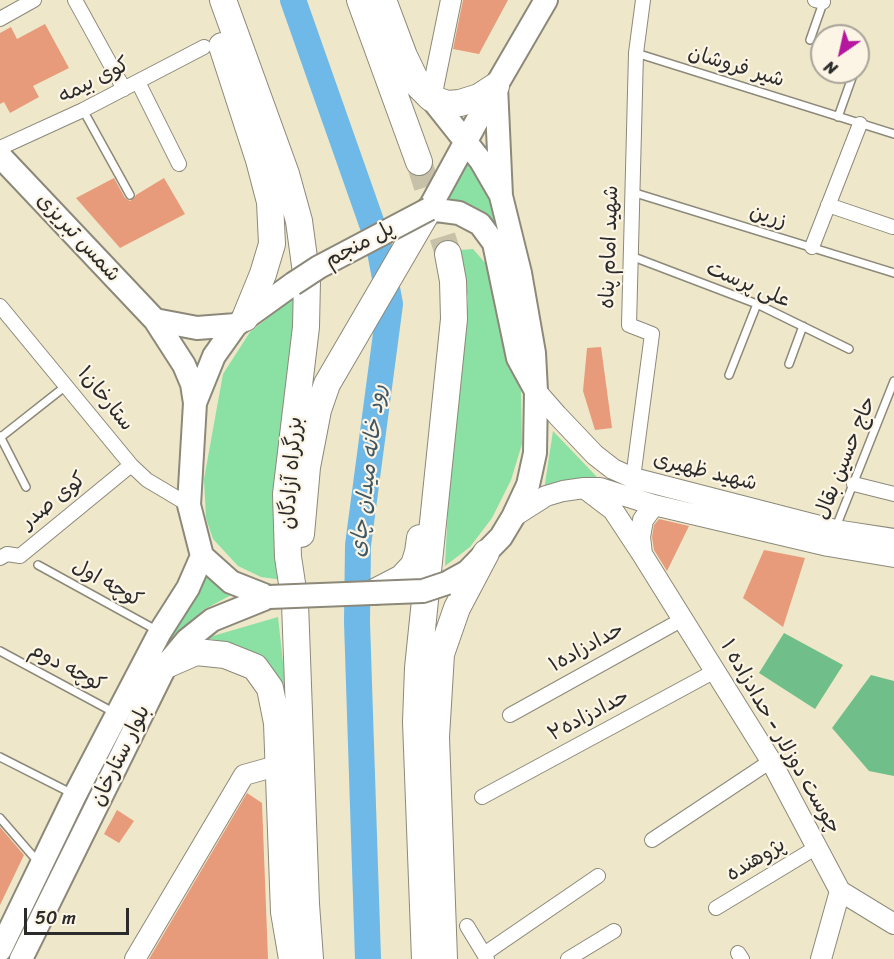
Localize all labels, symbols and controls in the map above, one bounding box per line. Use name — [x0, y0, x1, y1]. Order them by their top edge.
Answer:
north arrow — [810, 24, 870, 84]
street label: شیر فروشان — [685, 40, 787, 94]
street label: کوی بیمه — [54, 52, 134, 110]
text: N — [818, 53, 843, 83]
street label: شهید امام پناه — [595, 185, 625, 309]
street label: شمس تبریزی — [31, 188, 125, 288]
street label: زرین — [746, 199, 790, 235]
street label: پل منجم — [321, 216, 399, 274]
street label: علی پرست — [702, 256, 794, 314]
street label: ستارخان۱ — [71, 361, 139, 437]
water label: رود خانه میدان چای — [345, 383, 393, 559]
street label: حاج حسین بقال — [810, 393, 882, 523]
street label: بزرگراه آزادگان — [275, 416, 309, 530]
street label: شهید ظهیری — [650, 447, 760, 497]
street label: کوی صدر — [16, 467, 92, 535]
street label: کوچه اول — [67, 554, 147, 614]
street label: حدادزاده۱ — [545, 618, 627, 678]
street label: چوست دوزلار - حدادزاده ۱ — [714, 635, 846, 839]
street label: کوچه دوم — [25, 638, 109, 698]
street label: حدادزاده۲ — [544, 685, 632, 747]
street label: بلوار ستارخان — [86, 701, 156, 811]
street label: پژوهنده — [722, 832, 790, 888]
scale bar — [27, 896, 132, 934]
text: 50 m — [35, 902, 76, 934]

